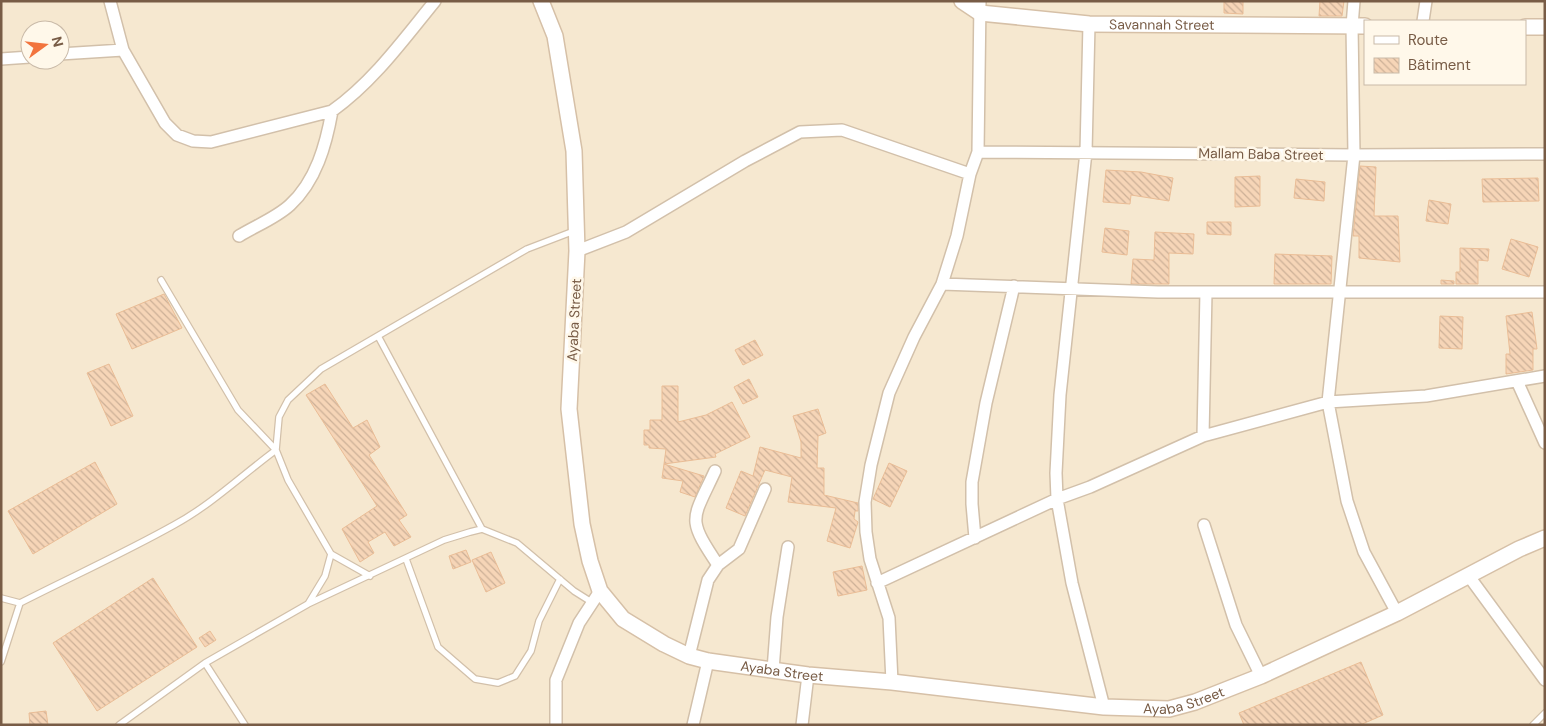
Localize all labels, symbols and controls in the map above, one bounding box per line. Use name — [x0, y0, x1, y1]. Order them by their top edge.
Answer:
street label: Savannah Street — [1109, 15, 1215, 34]
north arrow — [20, 20, 70, 70]
legend — [1364, 20, 1526, 85]
text: Route — [1408, 30, 1448, 50]
text: N — [48, 34, 68, 49]
text: Bâtiment — [1408, 55, 1471, 75]
street label: Mallam Baba Street — [1198, 144, 1324, 164]
street label: Ayaba Street — [563, 278, 585, 362]
street label: Ayaba Street — [739, 657, 824, 685]
street label: Ayaba Street — [1143, 682, 1227, 718]

